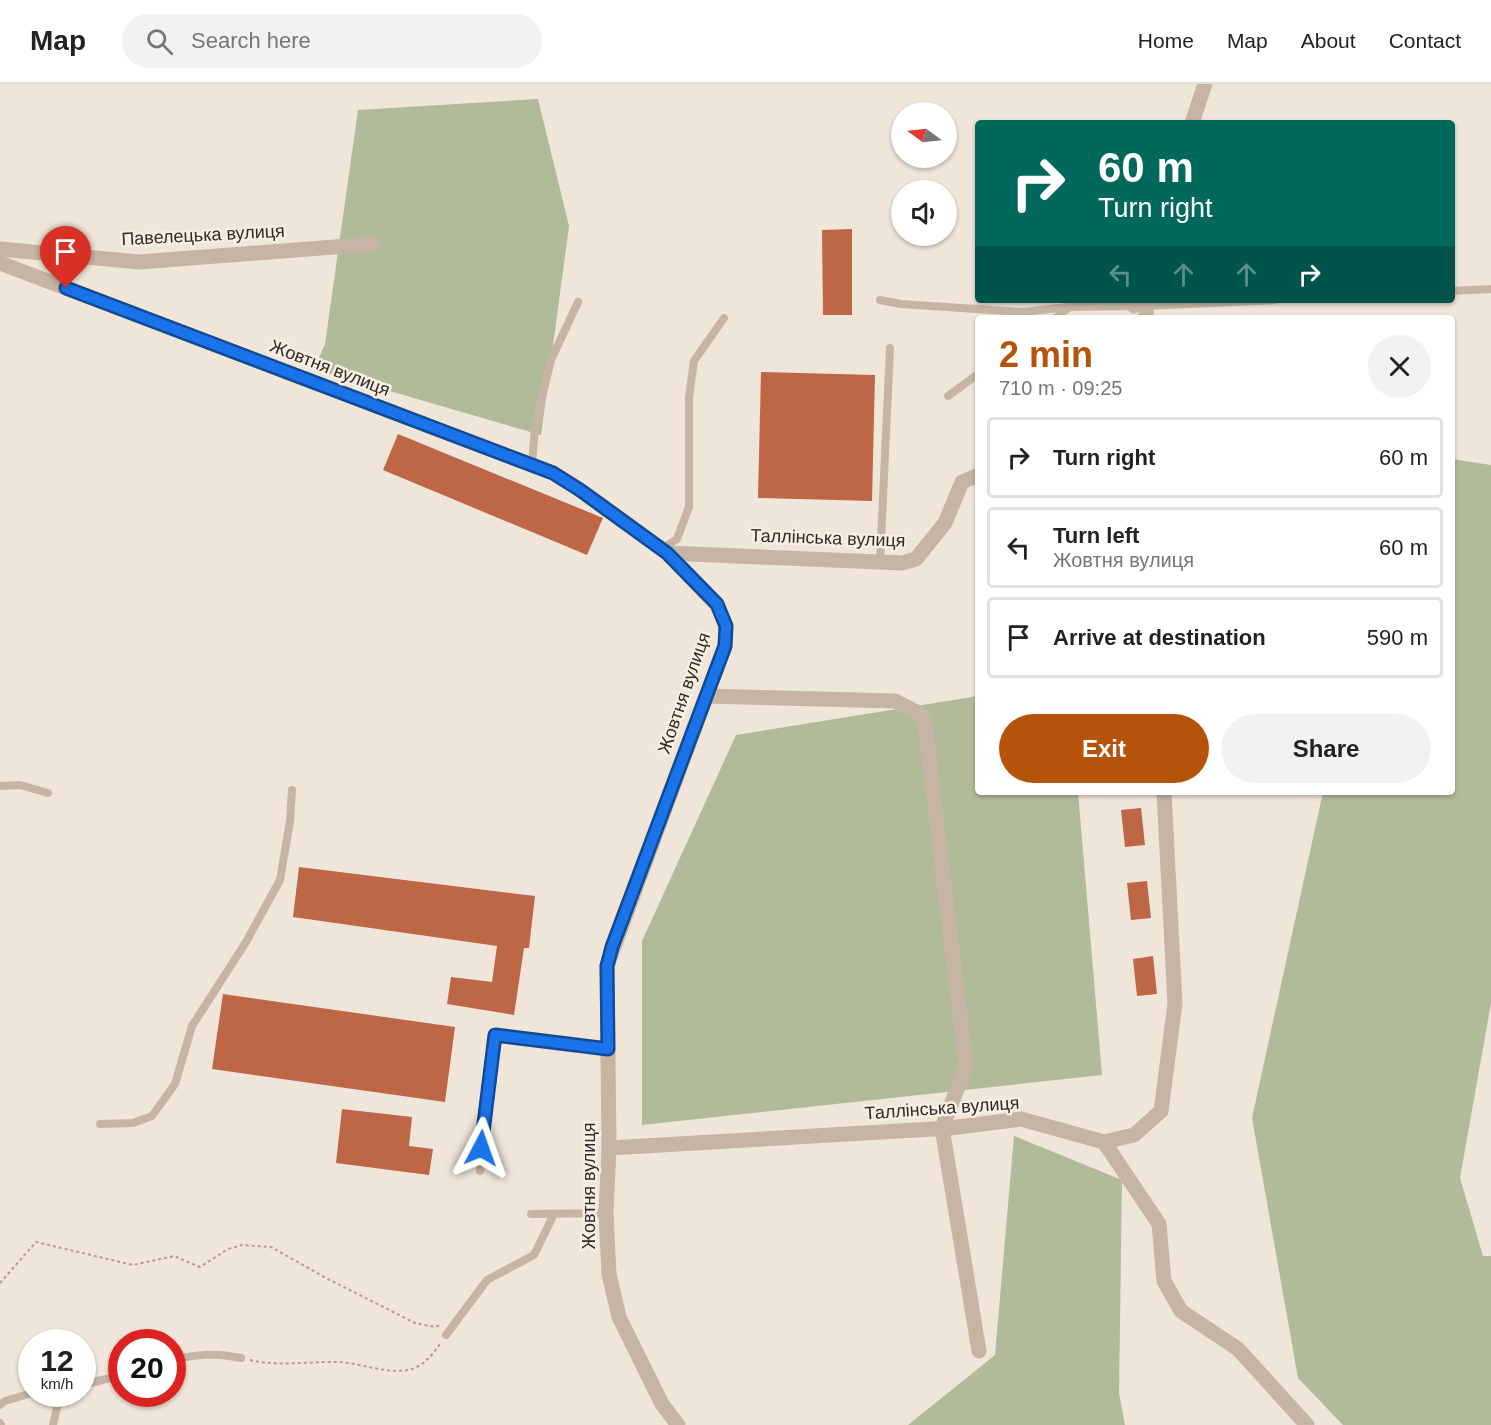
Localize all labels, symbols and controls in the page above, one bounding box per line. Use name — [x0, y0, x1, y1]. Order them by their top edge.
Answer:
search box — [122, 14, 542, 68]
text: Map — [30, 25, 86, 56]
icon: search — [143, 25, 176, 58]
text: Search here — [191, 28, 311, 53]
text: Home — [1138, 29, 1194, 52]
text: Map — [1227, 29, 1268, 52]
text: About — [1301, 29, 1356, 52]
text: Contact — [1389, 29, 1461, 52]
north arrow — [891, 102, 957, 168]
map controls — [891, 102, 957, 246]
icon: right — [999, 144, 1077, 222]
text: 60 m — [1098, 144, 1194, 191]
button: sound — [891, 180, 957, 246]
text: Turn right — [1098, 193, 1213, 223]
street label: Павелецька вулиця — [121, 221, 285, 249]
pin — [40, 226, 91, 288]
icon: arrive — [49, 235, 82, 268]
icon: left — [1104, 258, 1137, 291]
icon: ahead — [1167, 258, 1200, 291]
icon: ahead — [1230, 258, 1263, 291]
icon: right — [1293, 258, 1326, 291]
text: 2 min — [999, 334, 1093, 375]
button: close — [1368, 335, 1431, 398]
street label: Жовтня вулиця — [267, 336, 393, 400]
text: 710 m · 09:25 — [999, 377, 1122, 399]
icon: right — [1002, 441, 1035, 474]
text: Turn right — [1053, 445, 1155, 470]
text: 60 m — [1379, 445, 1428, 470]
text: Turn left — [1053, 523, 1139, 548]
street label: Таллінська вулиця — [750, 525, 906, 551]
icon: left — [1002, 531, 1035, 564]
text: 60 m — [1379, 535, 1428, 560]
text: Жовтня вулиця — [1053, 549, 1194, 571]
icon: arrive — [1002, 621, 1035, 654]
text: Arrive at destination — [1053, 625, 1266, 650]
text: 590 m — [1367, 625, 1428, 650]
street label: Жовтня вулиця — [654, 630, 714, 756]
button: Exit — [999, 714, 1209, 783]
button: Share — [1221, 714, 1431, 783]
street label: Таллінська вулиця — [864, 1093, 1020, 1123]
position arrow — [449, 1116, 513, 1180]
street label: Жовтня вулиця — [579, 1123, 599, 1249]
speed limit sign: 20 — [108, 1329, 186, 1407]
text: 12 — [40, 1344, 74, 1377]
text: km/h — [41, 1375, 73, 1392]

